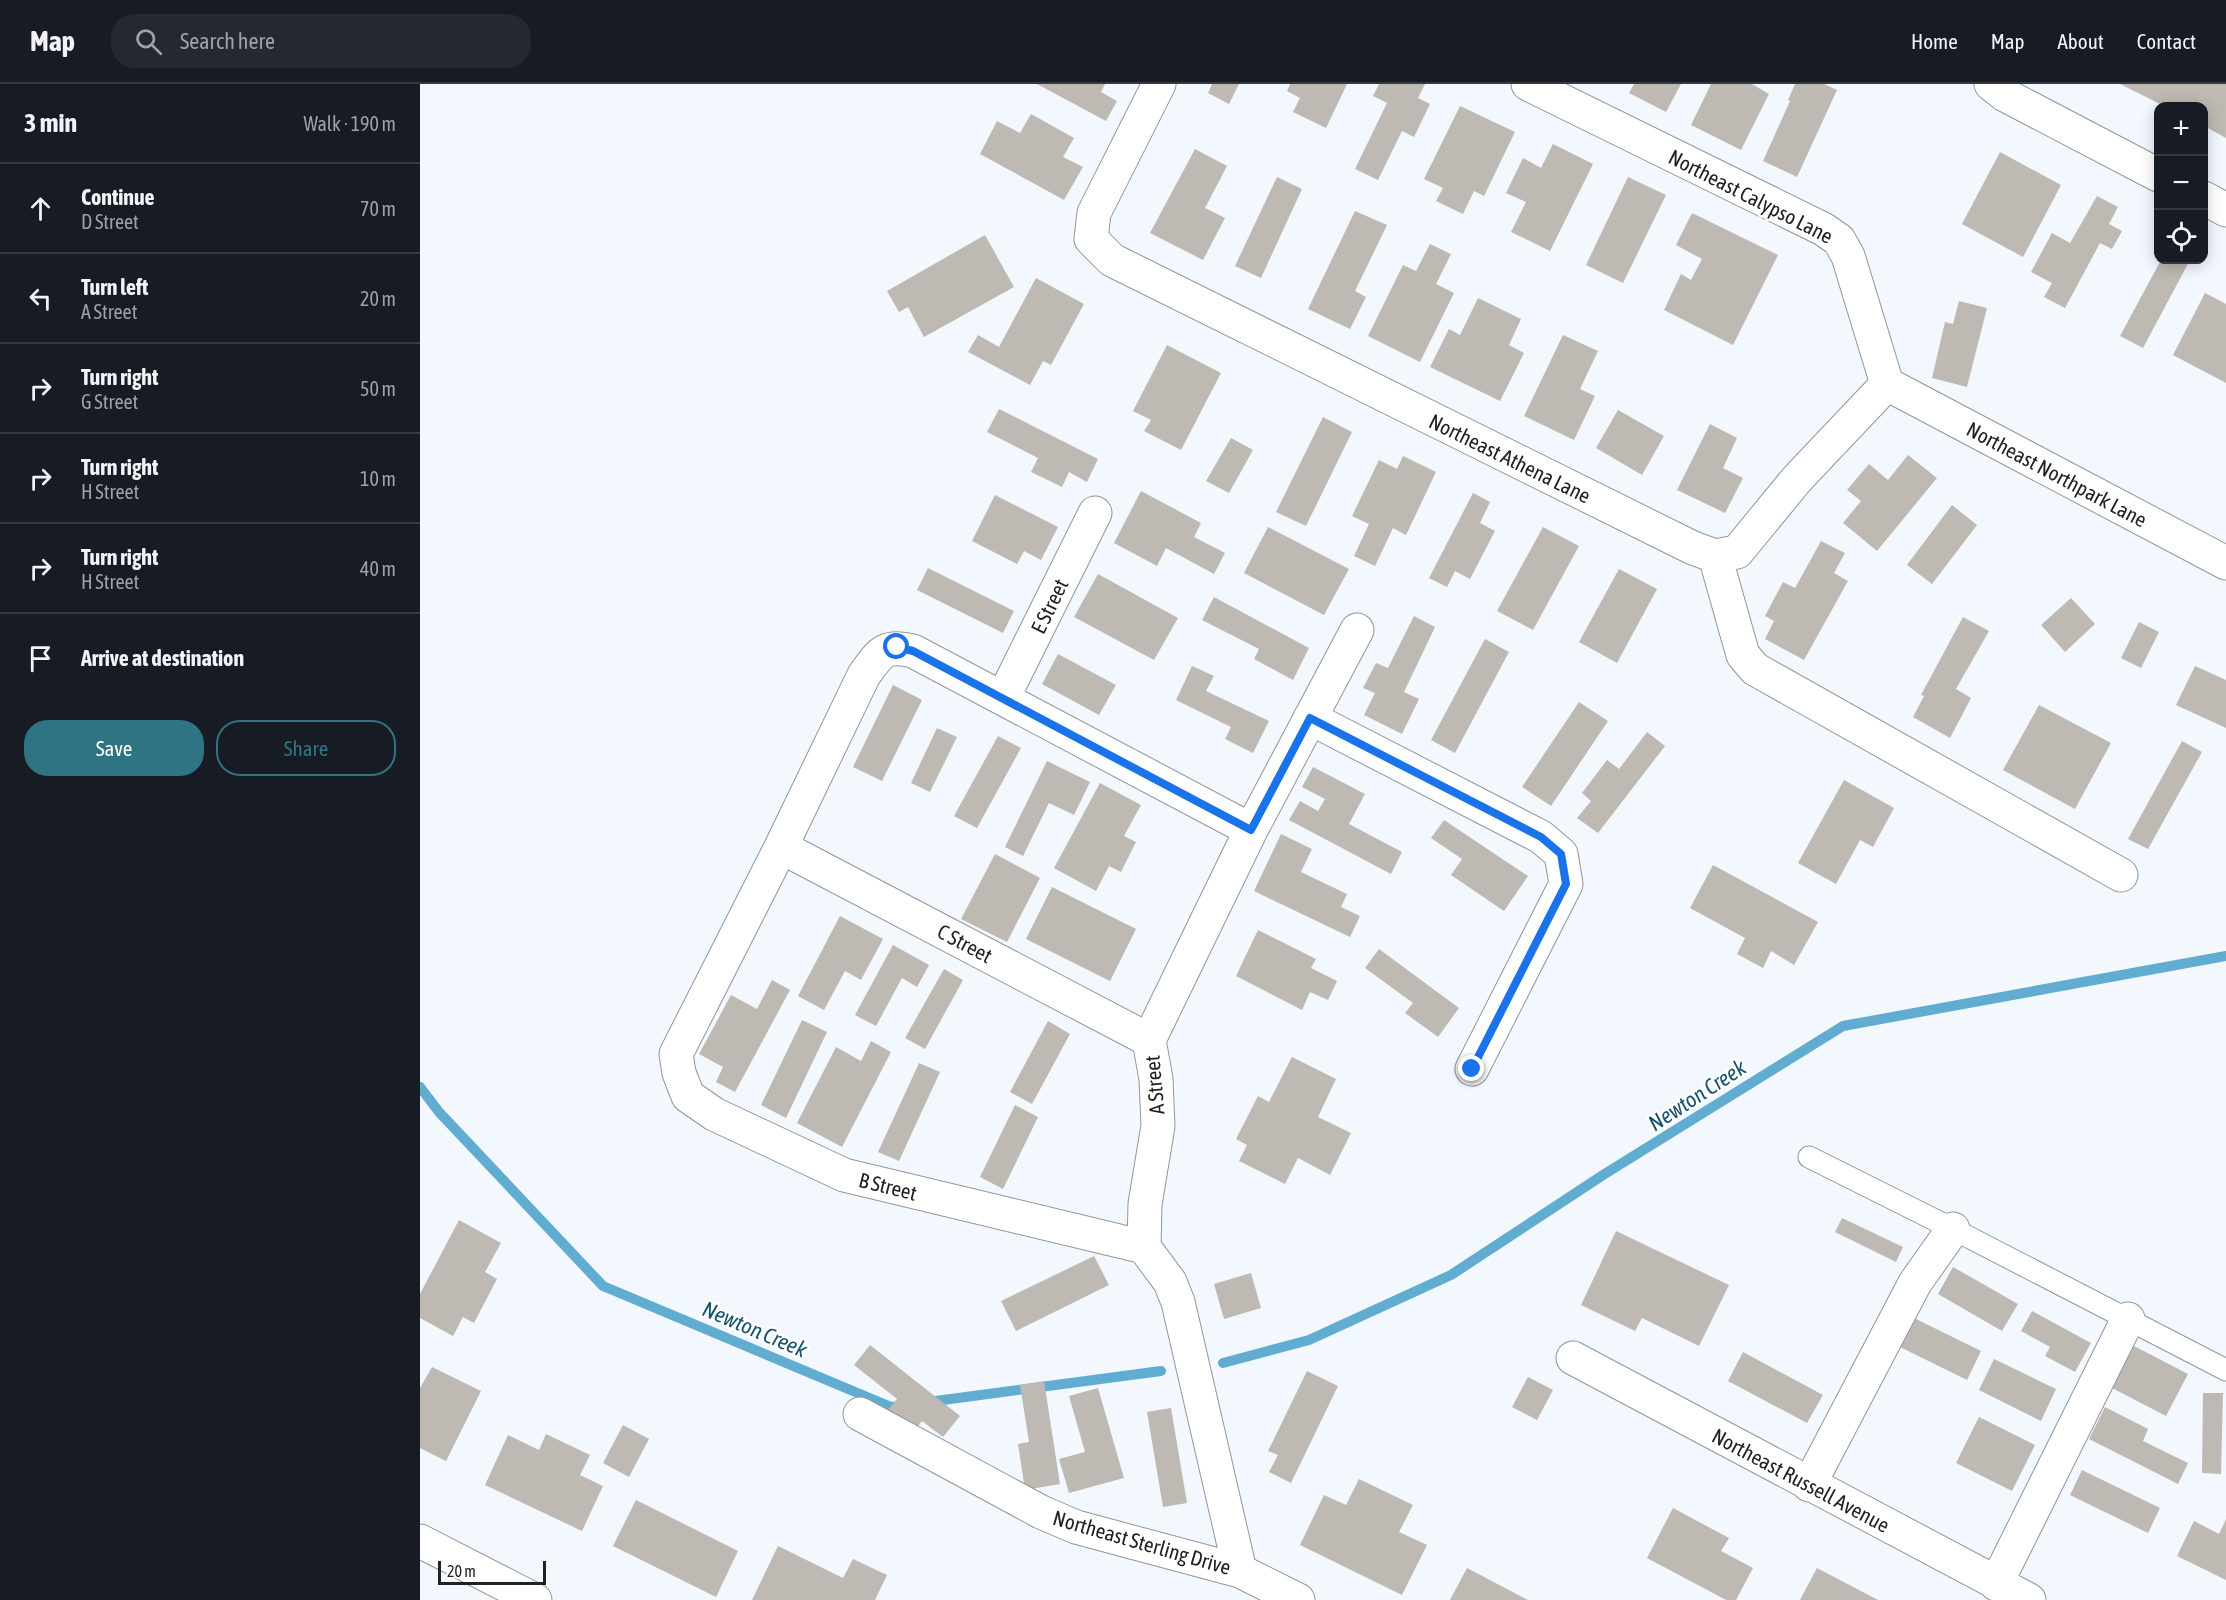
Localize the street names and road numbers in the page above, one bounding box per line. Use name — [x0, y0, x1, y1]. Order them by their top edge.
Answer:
street label: Northeast Calypso Lane — [1665, 144, 1837, 248]
street label: Northeast Athena Lane — [1425, 409, 1595, 507]
street label: Northeast Northpark Lane — [1963, 416, 2151, 532]
street label: E Street — [1026, 575, 1072, 637]
street label: C Street — [934, 919, 996, 967]
street label: A Street — [1139, 1054, 1169, 1116]
street label: B Street — [857, 1167, 919, 1205]
street label: Northeast Russell Avenue — [1708, 1423, 1894, 1537]
street label: Northeast Sterling Drive — [1050, 1505, 1234, 1579]

